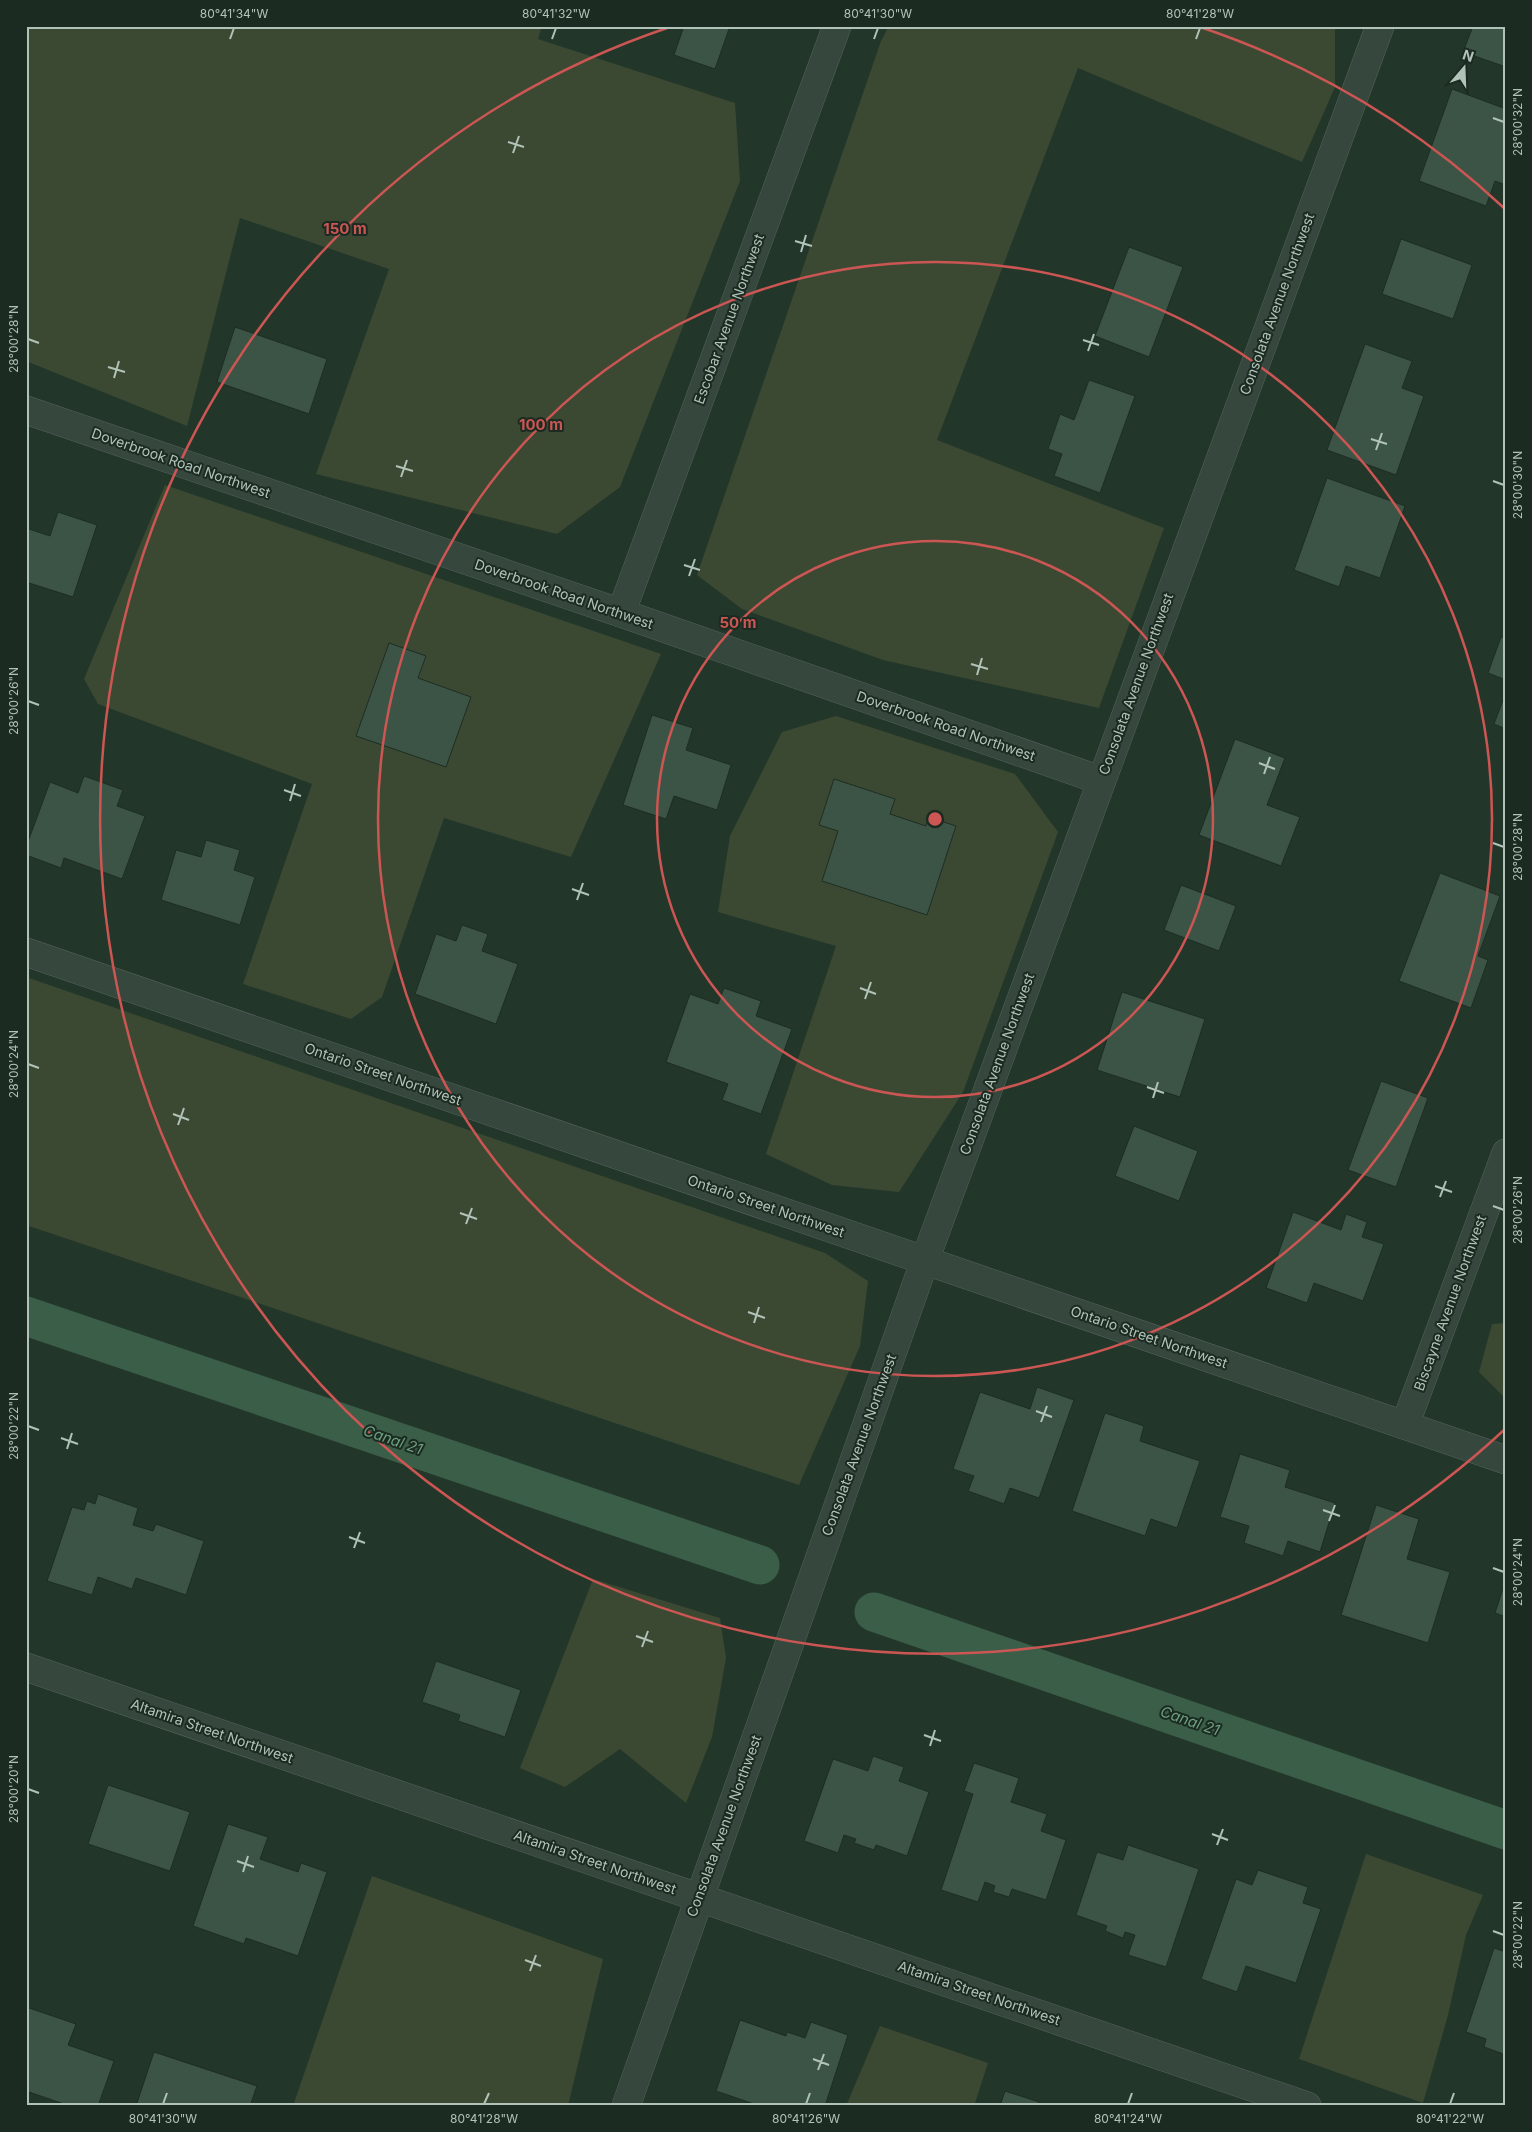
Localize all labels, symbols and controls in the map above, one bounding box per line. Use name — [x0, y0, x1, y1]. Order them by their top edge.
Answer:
text: 80°41'34"W — [200, 6, 268, 21]
text: 80°41'32"W — [522, 6, 590, 21]
text: 80°41'30"W — [844, 6, 912, 21]
text: 80°41'28"W — [1166, 6, 1234, 21]
north arrow — [1440, 42, 1490, 92]
text: N — [1461, 45, 1476, 65]
text: 28°00'32"N — [1510, 88, 1525, 156]
street label: Consolata Avenue Northwest — [1236, 210, 1318, 397]
text: 150 m — [323, 219, 367, 238]
street label: Escobar Avenue Northwest — [690, 231, 767, 406]
text: 28°00'28"N — [6, 305, 21, 373]
text: 100 m — [519, 415, 563, 434]
street label: Doverbrook Road Northwest — [90, 424, 273, 501]
text: 28°00'30"N — [1510, 451, 1525, 519]
street label: Doverbrook Road Northwest — [473, 555, 656, 632]
street label: Consolata Avenue Northwest — [1095, 590, 1177, 777]
text: 50 m — [720, 613, 756, 632]
text: 28°00'26"N — [6, 667, 21, 735]
street label: Doverbrook Road Northwest — [855, 687, 1038, 764]
centre of rings — [926, 810, 944, 828]
text: 28°00'28"N — [1510, 813, 1525, 881]
street label: Consolata Avenue Northwest — [956, 970, 1038, 1157]
text: 28°00'24"N — [6, 1030, 21, 1098]
street label: Ontario Street Northwest — [302, 1039, 464, 1109]
street label: Ontario Street Northwest — [685, 1171, 847, 1241]
text: 28°00'26"N — [1510, 1176, 1525, 1244]
street label: Biscayne Avenue Northwest — [1410, 1212, 1489, 1393]
street label: Ontario Street Northwest — [1068, 1302, 1230, 1372]
street label: Consolata Avenue Northwest — [818, 1351, 900, 1538]
text: 28°00'22"N — [6, 1392, 21, 1460]
water label: Canal 21 — [361, 1421, 425, 1458]
text: 28°00'24"N — [1510, 1538, 1525, 1606]
street label: Altamira Street Northwest — [129, 1695, 296, 1766]
water label: Canal 21 — [1158, 1702, 1222, 1739]
street label: Consolata Avenue Northwest — [683, 1732, 765, 1919]
text: 28°00'20"N — [6, 1755, 21, 1823]
street label: Altamira Street Northwest — [512, 1826, 679, 1897]
text: 28°00'22"N — [1510, 1901, 1525, 1969]
street label: Altamira Street Northwest — [896, 1957, 1063, 2028]
text: 80°41'30"W — [129, 2111, 197, 2126]
text: 80°41'28"W — [450, 2111, 518, 2126]
text: 80°41'26"W — [772, 2111, 840, 2126]
text: 80°41'24"W — [1094, 2111, 1162, 2126]
text: 80°41'22"W — [1416, 2111, 1484, 2126]

